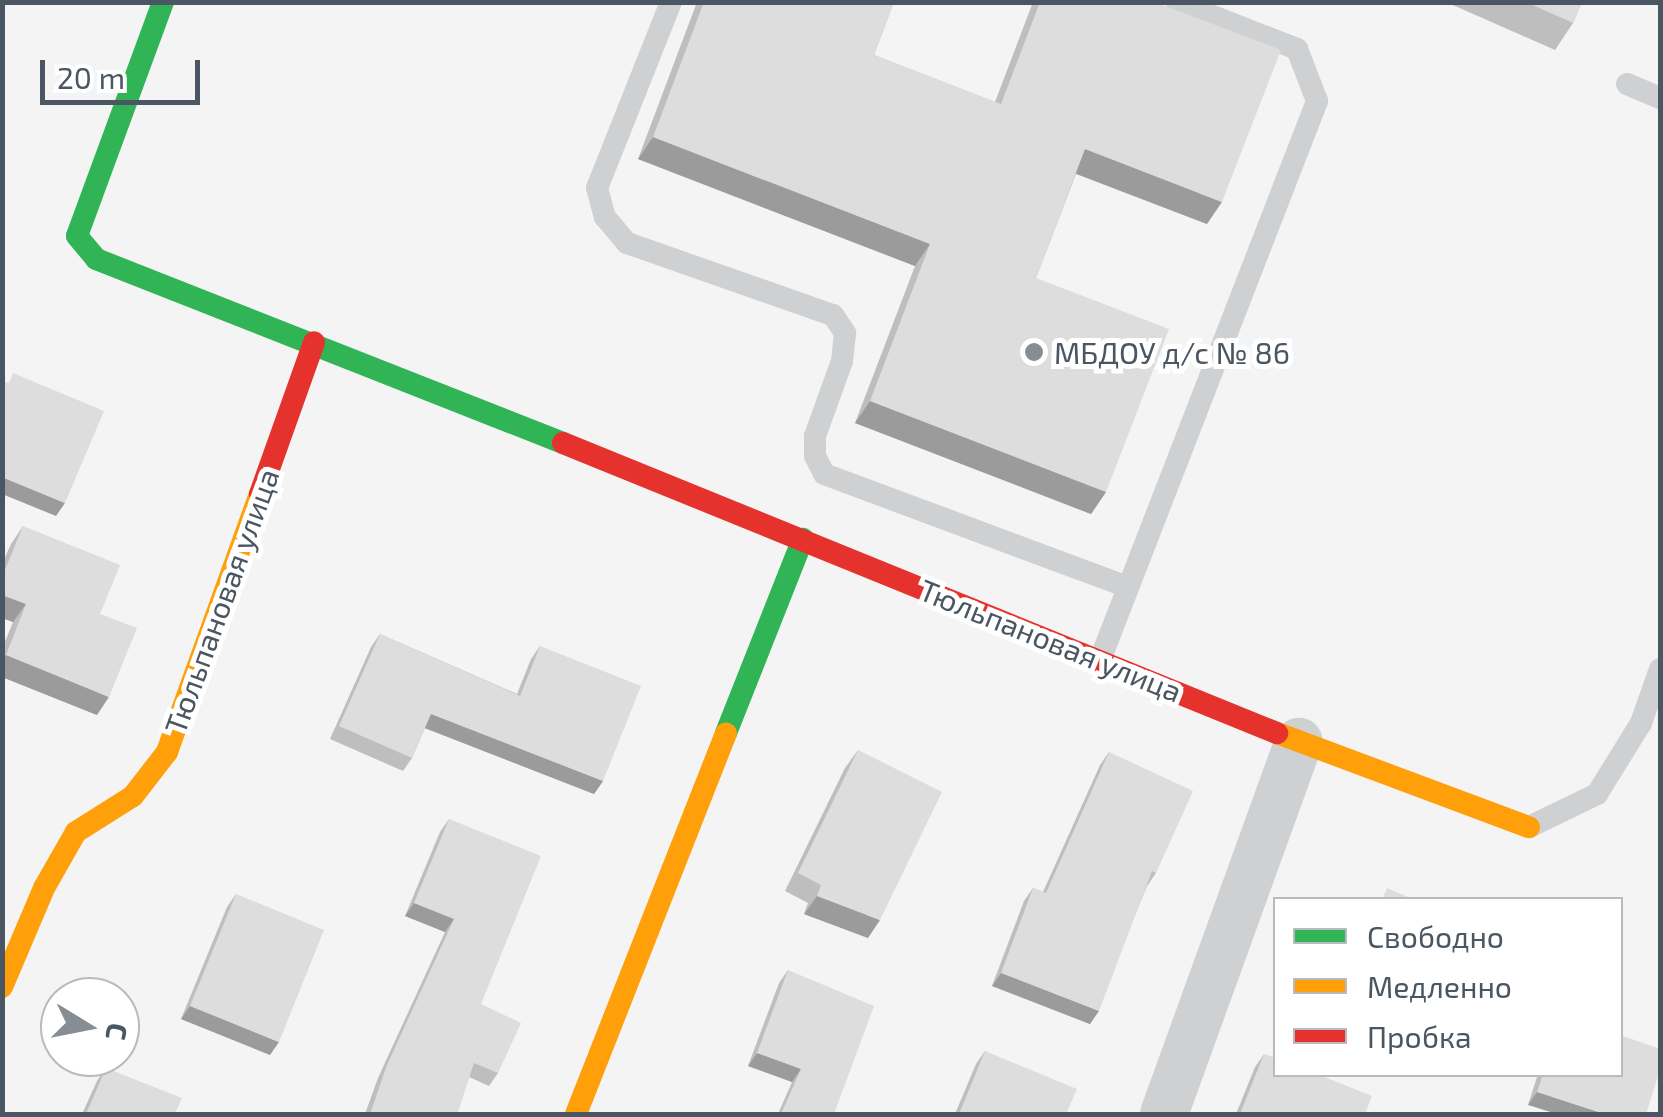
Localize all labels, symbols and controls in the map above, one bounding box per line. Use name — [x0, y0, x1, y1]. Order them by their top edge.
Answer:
scale bar — [45, 40, 205, 102]
text: 20 m — [57, 59, 125, 95]
place label: МБДОУ д/с № 86 — [1054, 334, 1290, 370]
marker: МБДОУ д/с № 86 — [1023, 341, 1045, 363]
street label: Тюльпановая улица — [156, 464, 286, 738]
street label: Тюльпановая улица — [915, 571, 1187, 709]
legend — [1273, 897, 1623, 1077]
text: Свободно — [1367, 918, 1504, 954]
text: Медленно — [1367, 968, 1512, 1004]
north arrow — [40, 977, 140, 1077]
text: Пробка — [1367, 1018, 1472, 1054]
text: С — [99, 1021, 136, 1043]

